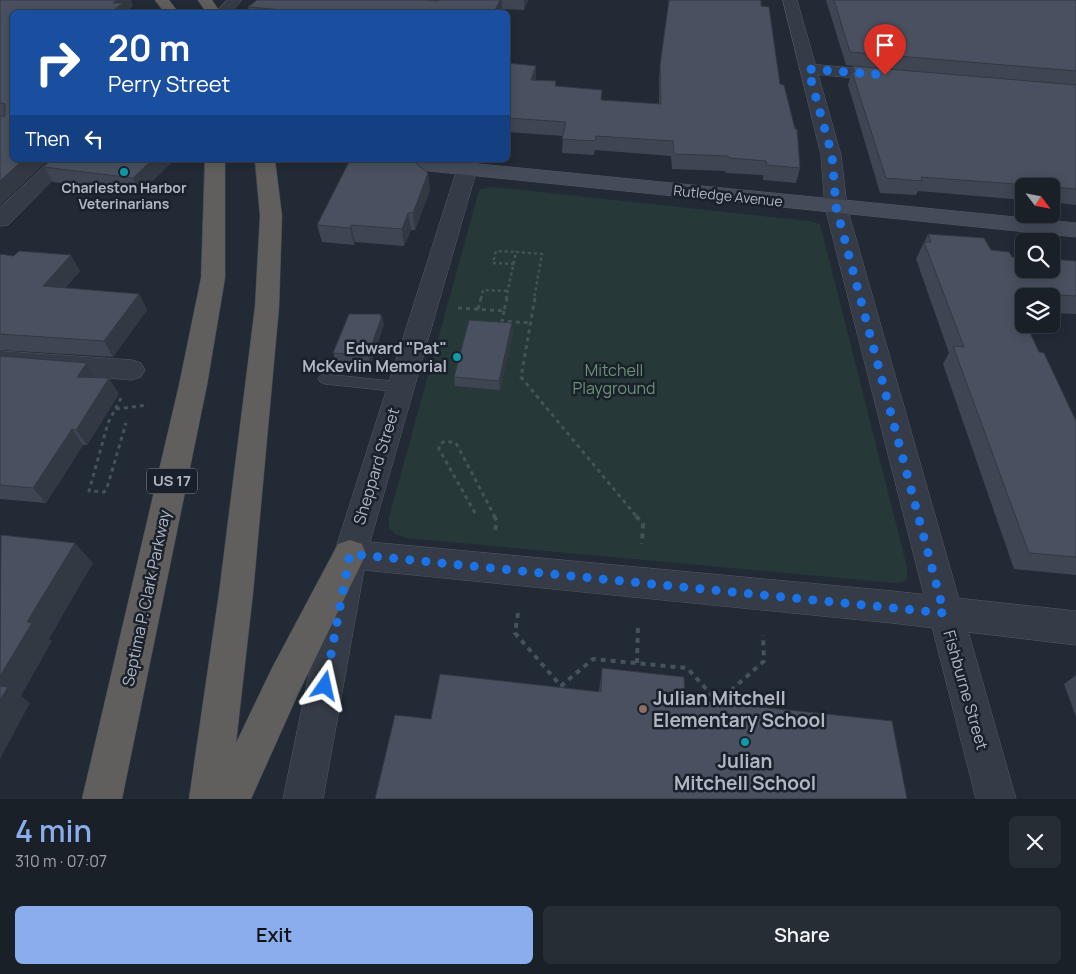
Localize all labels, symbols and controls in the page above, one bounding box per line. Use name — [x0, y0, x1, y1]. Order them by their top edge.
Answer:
text: 20 m — [108, 24, 190, 72]
pin — [864, 24, 906, 75]
icon: right — [25, 30, 90, 95]
icon: arrive — [871, 31, 899, 59]
text: Perry Street — [108, 69, 230, 99]
icon: left — [80, 125, 108, 153]
text: Then — [25, 126, 70, 152]
marker: Charleston Harbor Veterinarians — [118, 166, 130, 178]
place label: Charleston Harbor Veterinarians — [61, 178, 187, 213]
north arrow — [1015, 178, 1060, 222]
map controls — [1015, 178, 1060, 333]
street label: Rutledge Avenue — [673, 180, 784, 211]
button: search — [1015, 233, 1060, 278]
button: layers — [1015, 288, 1060, 333]
place label: Edward "Pat" McKevlin Memorial — [302, 337, 447, 377]
marker: Edward "Pat" McKevlin Memorial — [451, 351, 463, 363]
park label: Mitchell Playground — [572, 359, 656, 399]
street label: Sheppard Street — [348, 405, 404, 527]
road number: US 17 — [147, 468, 197, 494]
street label: Septima P. Clark Parkway — [117, 507, 176, 688]
street label: Fishburne Street — [938, 628, 994, 752]
position arrow — [298, 659, 350, 711]
place label: Julian Mitchell Elementary School — [653, 685, 826, 733]
marker: Julian Mitchell Elementary School — [637, 703, 649, 715]
marker: Julian Mitchell School — [739, 736, 751, 748]
place label: Julian Mitchell School — [674, 748, 816, 796]
text: 4 min — [15, 810, 92, 851]
button: close — [1009, 816, 1061, 868]
text: 310 m · 07:07 — [15, 850, 107, 872]
button: Exit — [15, 906, 533, 964]
button: Share — [543, 906, 1061, 964]

